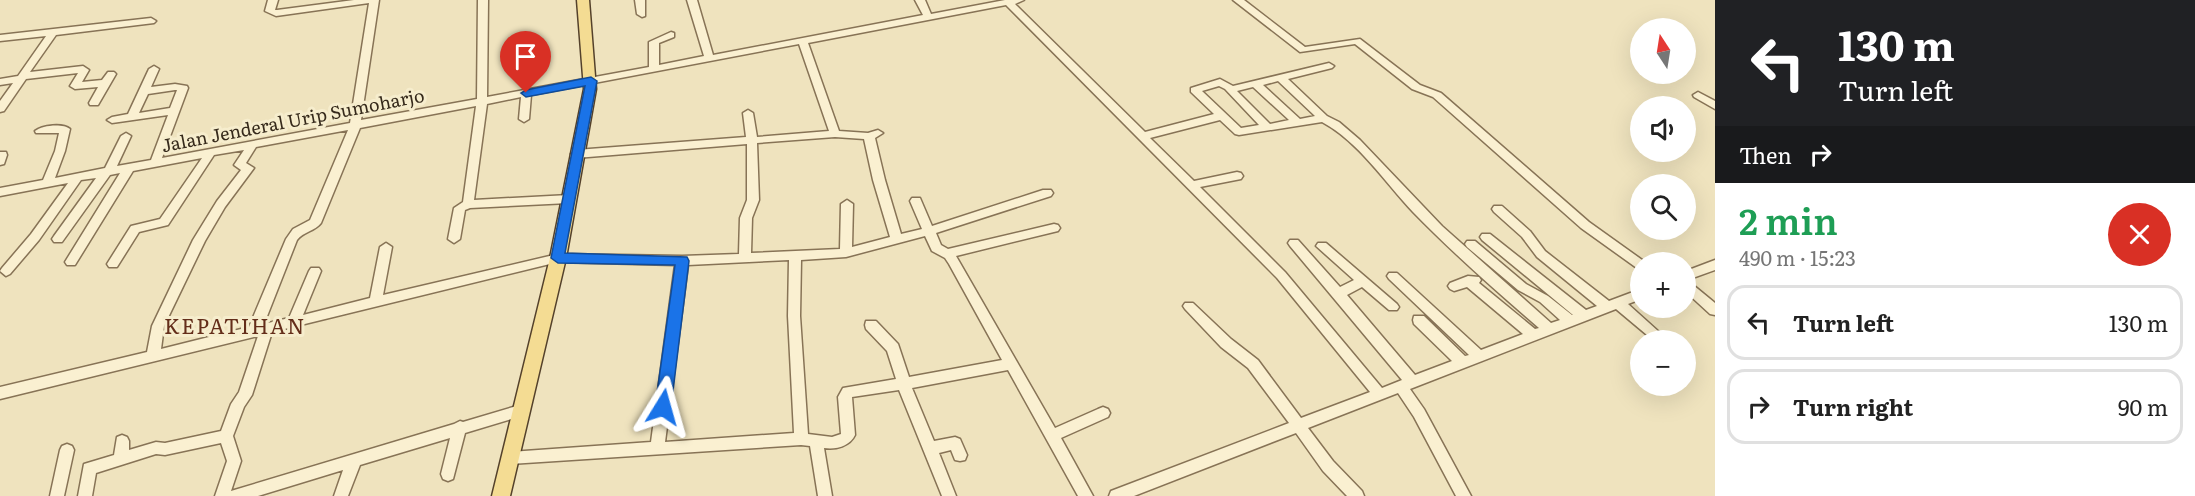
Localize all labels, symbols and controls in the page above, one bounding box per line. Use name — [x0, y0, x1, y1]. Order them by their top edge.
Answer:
text: 130 m — [1838, 12, 1955, 74]
north arrow — [1630, 18, 1696, 84]
map controls — [1630, 18, 1696, 396]
icon: left — [1739, 24, 1817, 102]
pin — [500, 31, 551, 93]
icon: arrive — [509, 40, 542, 73]
text: Turn left — [1838, 69, 1953, 109]
street label: Jalan Jenderal Urip Sumoharjo — [159, 81, 426, 158]
button: sound — [1630, 96, 1696, 162]
text: Then — [1739, 138, 1792, 171]
icon: right — [1804, 138, 1837, 171]
button: search — [1630, 174, 1696, 240]
text: 2 min — [1739, 193, 1838, 246]
button: close — [2108, 203, 2171, 266]
text: 490 m · 15:23 — [1739, 242, 1856, 272]
button: + — [1630, 252, 1696, 318]
icon: left — [1742, 306, 1775, 339]
text: Turn left — [1793, 306, 1894, 339]
text: 130 m — [2109, 306, 2168, 339]
district label: KEPATIHAN — [164, 309, 306, 340]
button: − — [1630, 330, 1696, 396]
position arrow — [631, 375, 695, 439]
icon: right — [1742, 390, 1775, 423]
text: Turn right — [1793, 390, 1913, 423]
text: 90 m — [2118, 390, 2168, 423]

